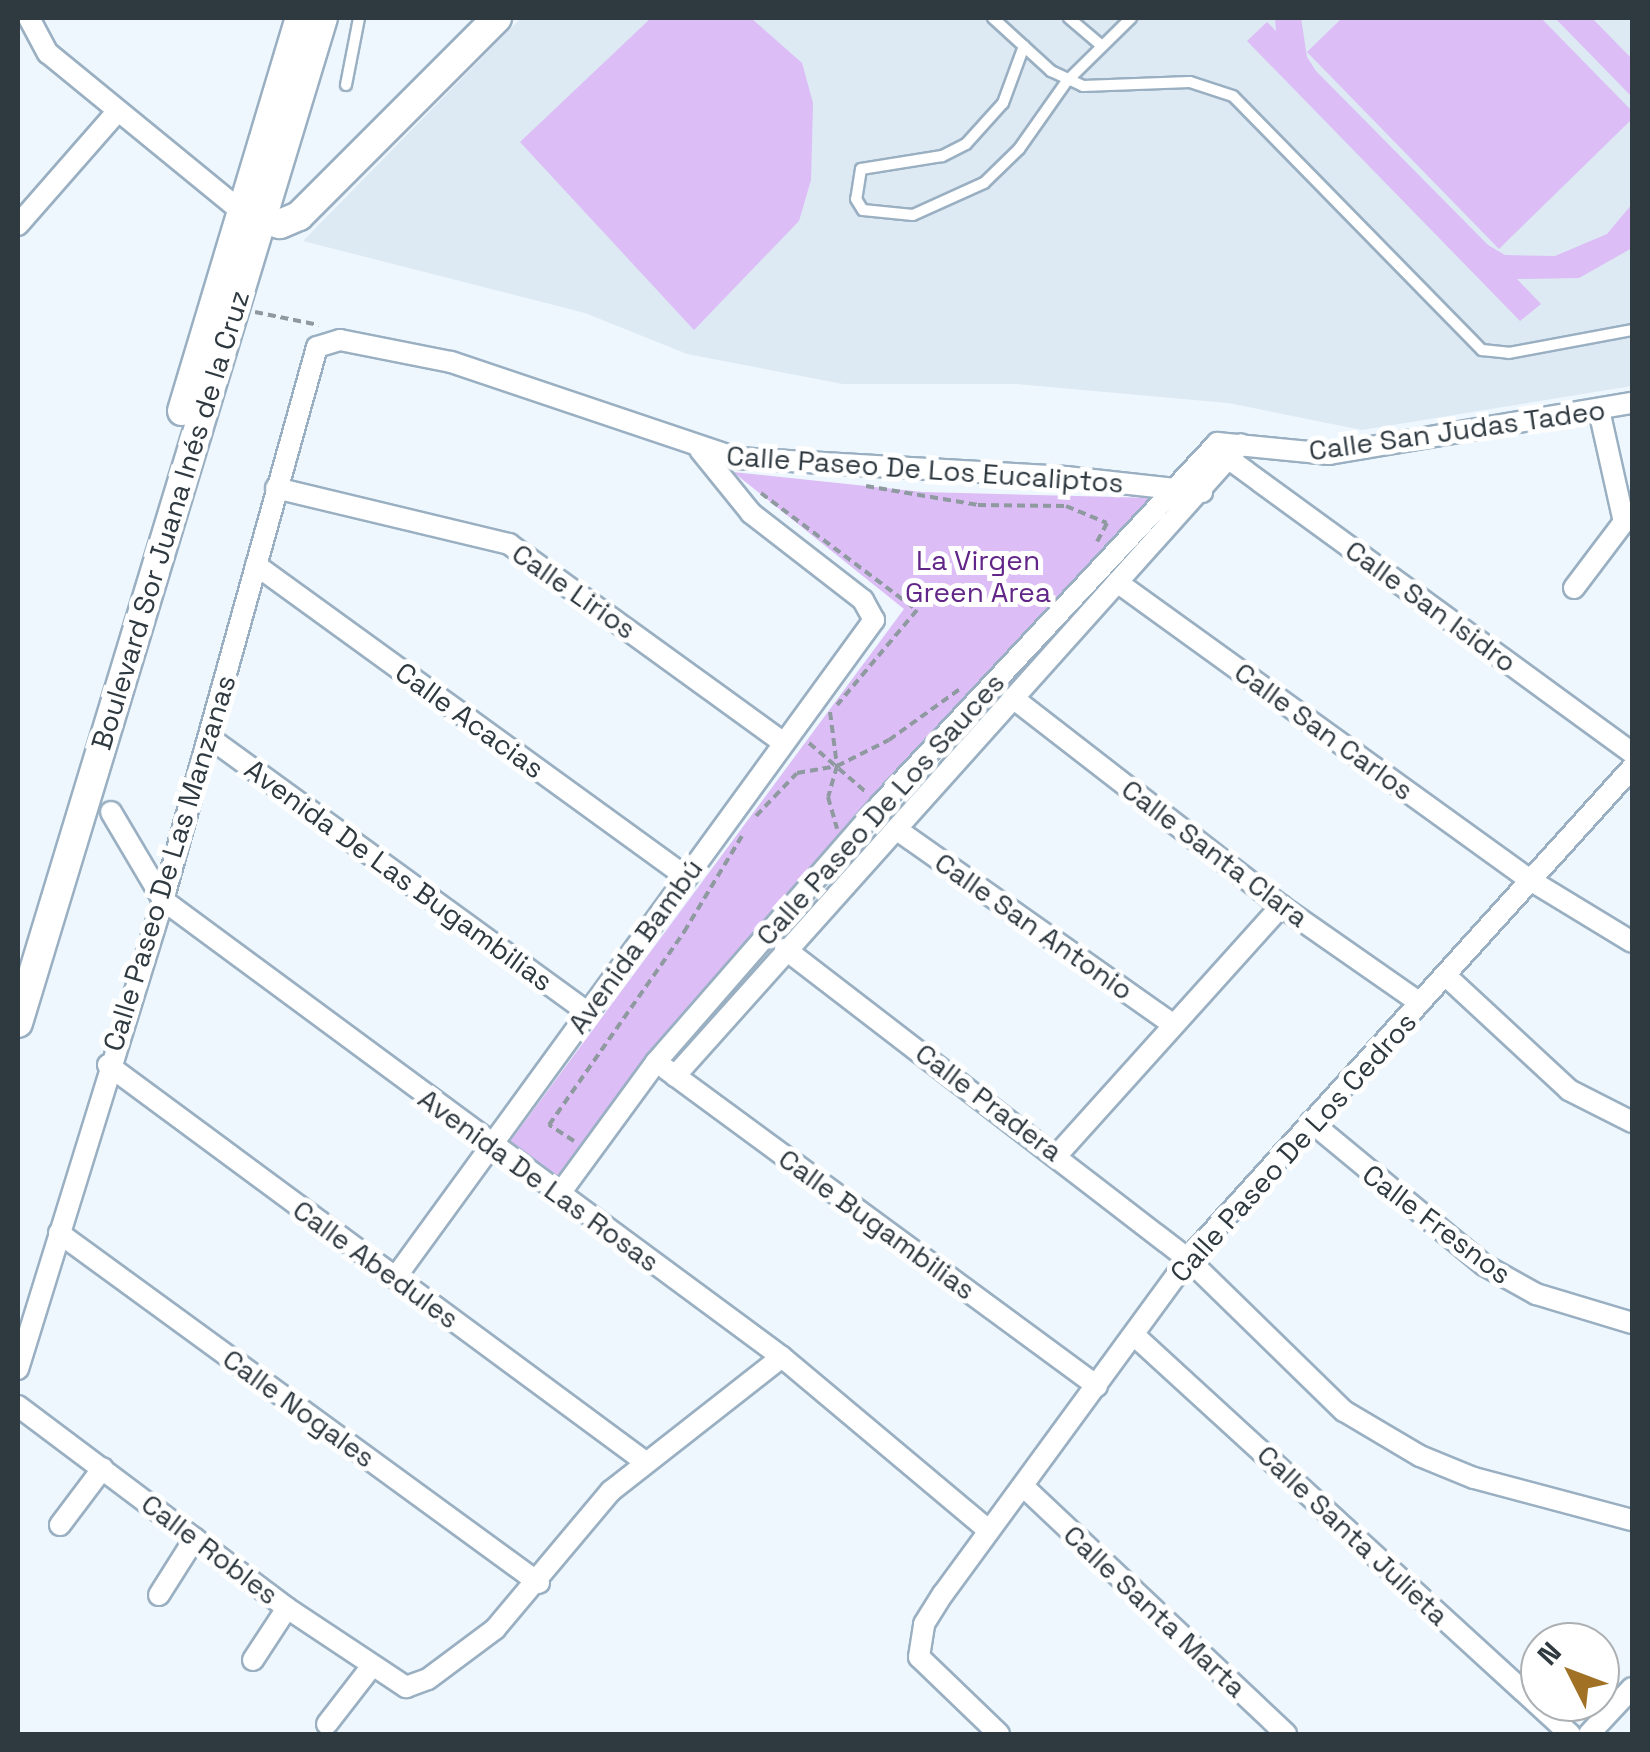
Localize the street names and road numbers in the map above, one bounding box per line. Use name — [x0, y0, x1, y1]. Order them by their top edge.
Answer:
street label: Boulevard Sor Juana Inés de la Cruz — [84, 286, 256, 754]
street label: Calle San Judas Tadeo — [1306, 392, 1608, 468]
street label: Calle Paseo De Los Eucaliptos — [725, 438, 1125, 500]
street label: Calle San Isidro — [1339, 533, 1523, 679]
street label: Calle Lirios — [506, 536, 642, 646]
street label: Calle Acacias — [389, 655, 551, 785]
street label: Calle San Carlos — [1228, 655, 1420, 807]
street label: Calle Paseo De Los Sauces — [749, 666, 1011, 952]
street label: Calle Paseo De Las Manzanas — [96, 671, 242, 1055]
street label: Avenida De Las Bugambilias — [239, 752, 559, 998]
street label: Calle Santa Clara — [1115, 772, 1315, 934]
street label: Calle San Antonio — [928, 845, 1140, 1007]
street label: Avenida Bambú — [560, 852, 710, 1040]
street label: Calle Paseo De Los Cedros — [1163, 1005, 1423, 1289]
street label: Calle Pradera — [909, 1036, 1069, 1168]
street label: Avenida De Las Rosas — [412, 1081, 666, 1279]
street label: Calle Bugambilias — [772, 1141, 982, 1307]
street label: Calle Fresnos — [1356, 1157, 1518, 1291]
street label: Calle Abedules — [286, 1192, 466, 1336]
street label: Calle Nogales — [216, 1342, 382, 1474]
street label: Calle Santa Julieta — [1250, 1438, 1456, 1632]
street label: Calle Robles — [135, 1487, 285, 1611]
street label: Calle Santa Marta — [1057, 1518, 1253, 1704]

